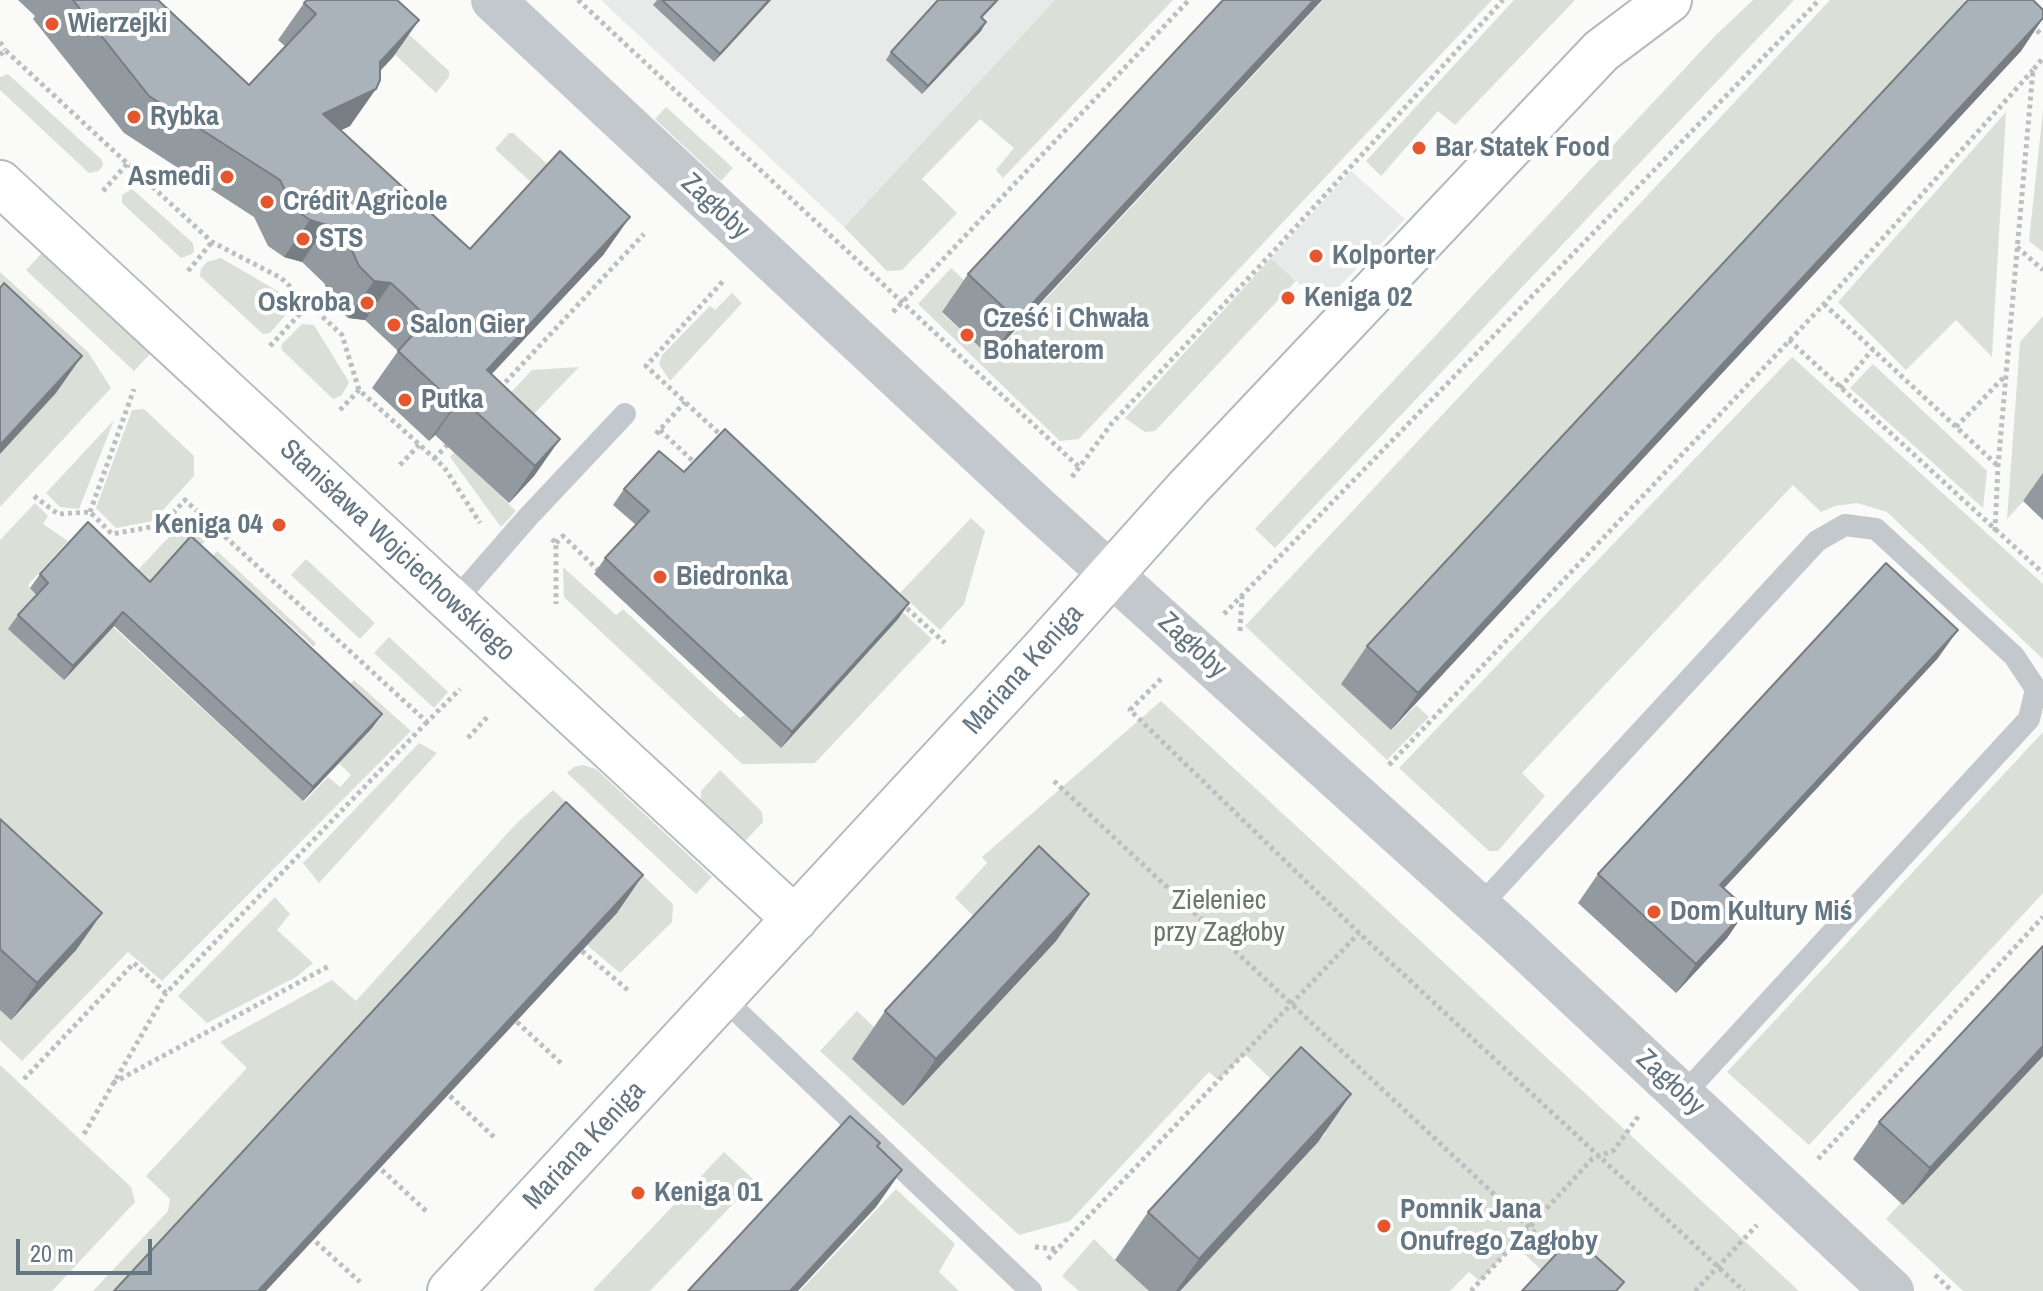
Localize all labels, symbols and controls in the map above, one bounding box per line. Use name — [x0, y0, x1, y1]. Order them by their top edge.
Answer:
place label: Wierzejki — [68, 7, 167, 41]
marker: Wierzejki — [43, 15, 61, 33]
place label: Rybka — [150, 100, 219, 134]
marker: Rybka — [125, 108, 143, 126]
place label: Bar Statek Food — [1435, 131, 1610, 165]
marker: Bar Statek Food — [1410, 139, 1428, 157]
place label: Asmedi — [128, 160, 211, 194]
street label: Zagłoby — [674, 167, 756, 247]
marker: Asmedi — [218, 168, 236, 186]
place label: Crédit Agricole — [283, 185, 448, 219]
marker: Crédit Agricole — [258, 193, 276, 211]
place label: STS — [319, 222, 364, 256]
marker: STS — [294, 230, 312, 248]
place label: Kolporter — [1332, 239, 1435, 273]
marker: Kolporter — [1307, 247, 1325, 265]
place label: Keniga 02 — [1304, 281, 1412, 315]
place label: Oskroba — [258, 286, 351, 320]
marker: Keniga 02 — [1279, 289, 1297, 307]
marker: Oskroba — [358, 294, 376, 312]
place label: Cześć i Chwała Bohaterom — [983, 302, 1149, 368]
place label: Salon Gier — [410, 308, 525, 342]
marker: Salon Gier — [385, 316, 403, 334]
marker: Cześć i Chwała Bohaterom — [958, 326, 976, 344]
place label: Putka — [421, 383, 484, 417]
marker: Putka — [396, 391, 414, 409]
street label: Stanisława Wojciechowskiego — [272, 433, 522, 669]
place label: Keniga 04 — [155, 508, 263, 542]
marker: Keniga 04 — [270, 516, 288, 534]
place label: Biedronka — [676, 560, 788, 594]
marker: Biedronka — [651, 568, 669, 586]
street label: Mariana Keniga — [957, 598, 1091, 742]
street label: Zagłoby — [1151, 606, 1233, 686]
park label: Zieleniec przy Zagłoby — [1153, 884, 1285, 950]
place label: Dom Kultury Miś — [1670, 895, 1852, 929]
marker: Dom Kultury Miś — [1645, 903, 1663, 921]
street label: Zagłoby — [1629, 1043, 1711, 1123]
street label: Mariana Keniga — [517, 1075, 653, 1217]
place label: Keniga 01 — [654, 1176, 762, 1210]
marker: Keniga 01 — [629, 1184, 647, 1202]
place label: Pomnik Jana Onufrego Zagłoby — [1400, 1193, 1598, 1259]
marker: Pomnik Jana Onufrego Zagłoby — [1375, 1217, 1393, 1235]
scale bar — [20, 1223, 156, 1273]
text: 20 m — [30, 1237, 74, 1269]

